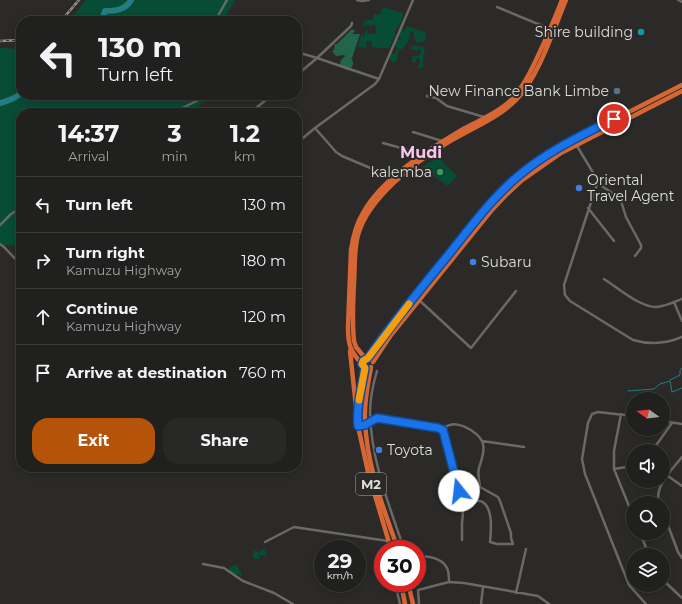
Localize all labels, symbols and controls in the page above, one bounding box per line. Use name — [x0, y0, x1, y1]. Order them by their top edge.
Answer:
place label: Shire building — [535, 23, 633, 41]
marker: Shire building — [636, 27, 646, 37]
text: 130 m — [98, 30, 182, 64]
icon: left — [32, 32, 84, 84]
text: Turn left — [98, 64, 173, 86]
place label: New Finance Bank Limbe — [428, 82, 609, 100]
marker: New Finance Bank Limbe — [612, 86, 622, 96]
pin — [597, 102, 631, 136]
icon: arrive — [603, 108, 625, 130]
text: 14:37 — [58, 119, 119, 148]
text: 3 — [167, 119, 182, 148]
text: 1.2 — [230, 119, 260, 148]
district label: Mudi — [400, 143, 442, 162]
text: Arrival — [68, 148, 109, 164]
text: min — [162, 148, 188, 164]
text: km — [234, 148, 256, 164]
place label: kalemba — [371, 163, 432, 181]
marker: kalemba — [435, 167, 445, 177]
place label: Oriental Travel Agent — [587, 171, 675, 205]
marker: Oriental Travel Agent — [574, 183, 584, 193]
icon: left — [32, 194, 54, 216]
text: Turn left — [66, 195, 133, 214]
text: 130 m — [242, 195, 286, 214]
text: Turn right — [66, 243, 145, 262]
icon: right — [32, 250, 54, 272]
text: 180 m — [241, 251, 286, 270]
place label: Subaru — [481, 253, 532, 271]
marker: Subaru — [468, 257, 478, 267]
text: Kamuzu Highway — [66, 262, 181, 278]
text: Continue — [66, 299, 138, 318]
icon: ahead — [32, 306, 54, 328]
text: 120 m — [242, 307, 286, 326]
text: Kamuzu Highway — [66, 318, 181, 334]
icon: arrive — [32, 362, 54, 384]
text: Arrive at destination — [66, 363, 227, 382]
text: 760 m — [239, 363, 286, 382]
north arrow — [626, 392, 670, 436]
map controls — [626, 392, 670, 592]
button: Exit — [32, 418, 155, 464]
button: Share — [163, 418, 286, 464]
place label: Toyota — [387, 441, 433, 459]
button: sound — [626, 444, 670, 488]
marker: Toyota — [374, 445, 384, 455]
position arrow — [438, 470, 480, 512]
road number: M2 — [356, 473, 386, 495]
button: search — [626, 496, 670, 540]
speed limit sign: 30 — [374, 540, 426, 592]
button: layers — [626, 548, 670, 592]
text: 29 — [328, 549, 352, 573]
text: km/h — [327, 569, 353, 582]

